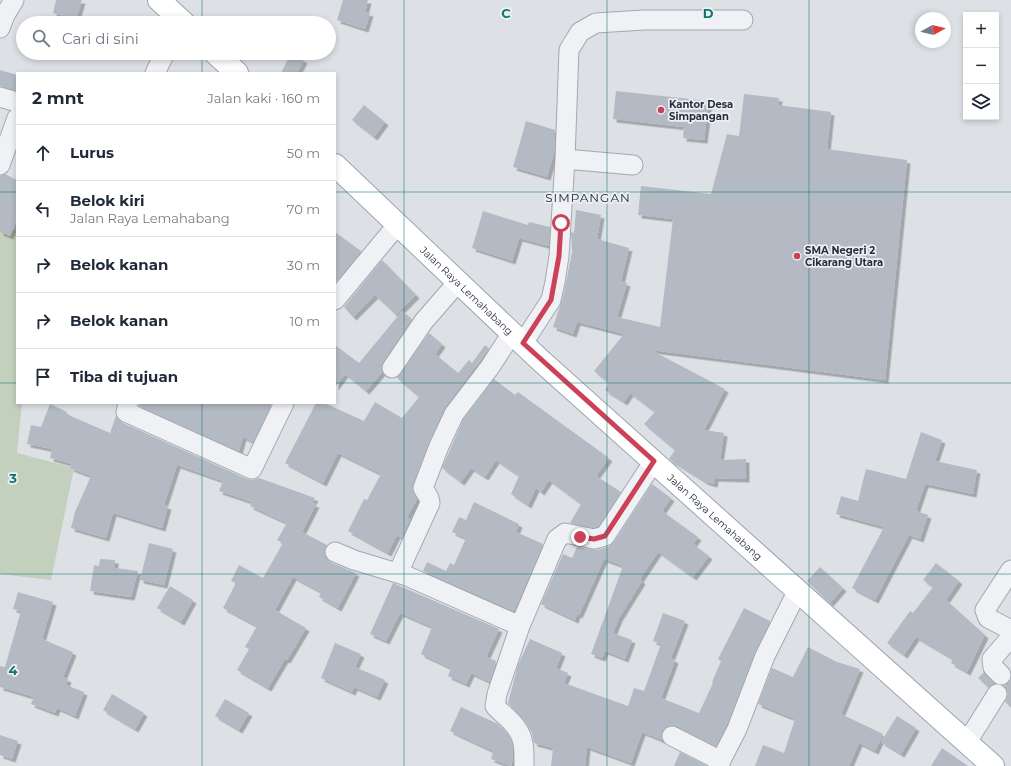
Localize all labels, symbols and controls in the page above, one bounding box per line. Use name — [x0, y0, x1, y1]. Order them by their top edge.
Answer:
text: C — [501, 5, 511, 21]
text: D — [703, 5, 714, 21]
north arrow — [915, 12, 951, 48]
map controls — [963, 12, 999, 120]
button: + — [963, 12, 999, 48]
search box — [16, 16, 336, 60]
icon: search — [30, 27, 52, 49]
text: Cari di sini — [62, 29, 139, 48]
button: − — [963, 48, 999, 84]
button: layers — [963, 84, 999, 120]
text: 2 mnt — [32, 88, 84, 108]
text: Jalan kaki · 160 m — [207, 90, 320, 106]
place label: Kantor Desa Simpangan — [669, 98, 733, 123]
marker: Kantor Desa Simpangan — [656, 105, 666, 115]
icon: ahead — [32, 142, 54, 164]
text: Lurus — [70, 143, 114, 162]
text: 50 m — [287, 145, 320, 161]
district label: SIMPANGAN — [545, 190, 631, 205]
text: Belok kiri — [70, 191, 145, 210]
icon: left — [32, 198, 54, 220]
text: 70 m — [287, 201, 320, 217]
text: Jalan Raya Lemahabang — [70, 210, 230, 226]
route start — [552, 214, 570, 232]
street label: Jalan Raya Lemahabang — [417, 243, 516, 337]
place label: SMA Negeri 2 Cikarang Utara — [805, 244, 883, 269]
marker: SMA Negeri 2 Cikarang Utara — [792, 251, 802, 261]
icon: right — [32, 254, 54, 276]
text: Belok kanan — [70, 255, 168, 274]
text: 30 m — [287, 257, 320, 273]
icon: right — [32, 310, 54, 332]
text: Belok kanan — [70, 311, 168, 330]
text: 10 m — [290, 313, 320, 329]
icon: arrive — [32, 366, 54, 388]
text: Tiba di tujuan — [70, 367, 178, 386]
text: 3 — [8, 470, 17, 486]
street label: Jalan Raya Lemahabang — [664, 470, 765, 563]
route end — [571, 528, 589, 546]
text: 4 — [9, 662, 18, 678]

